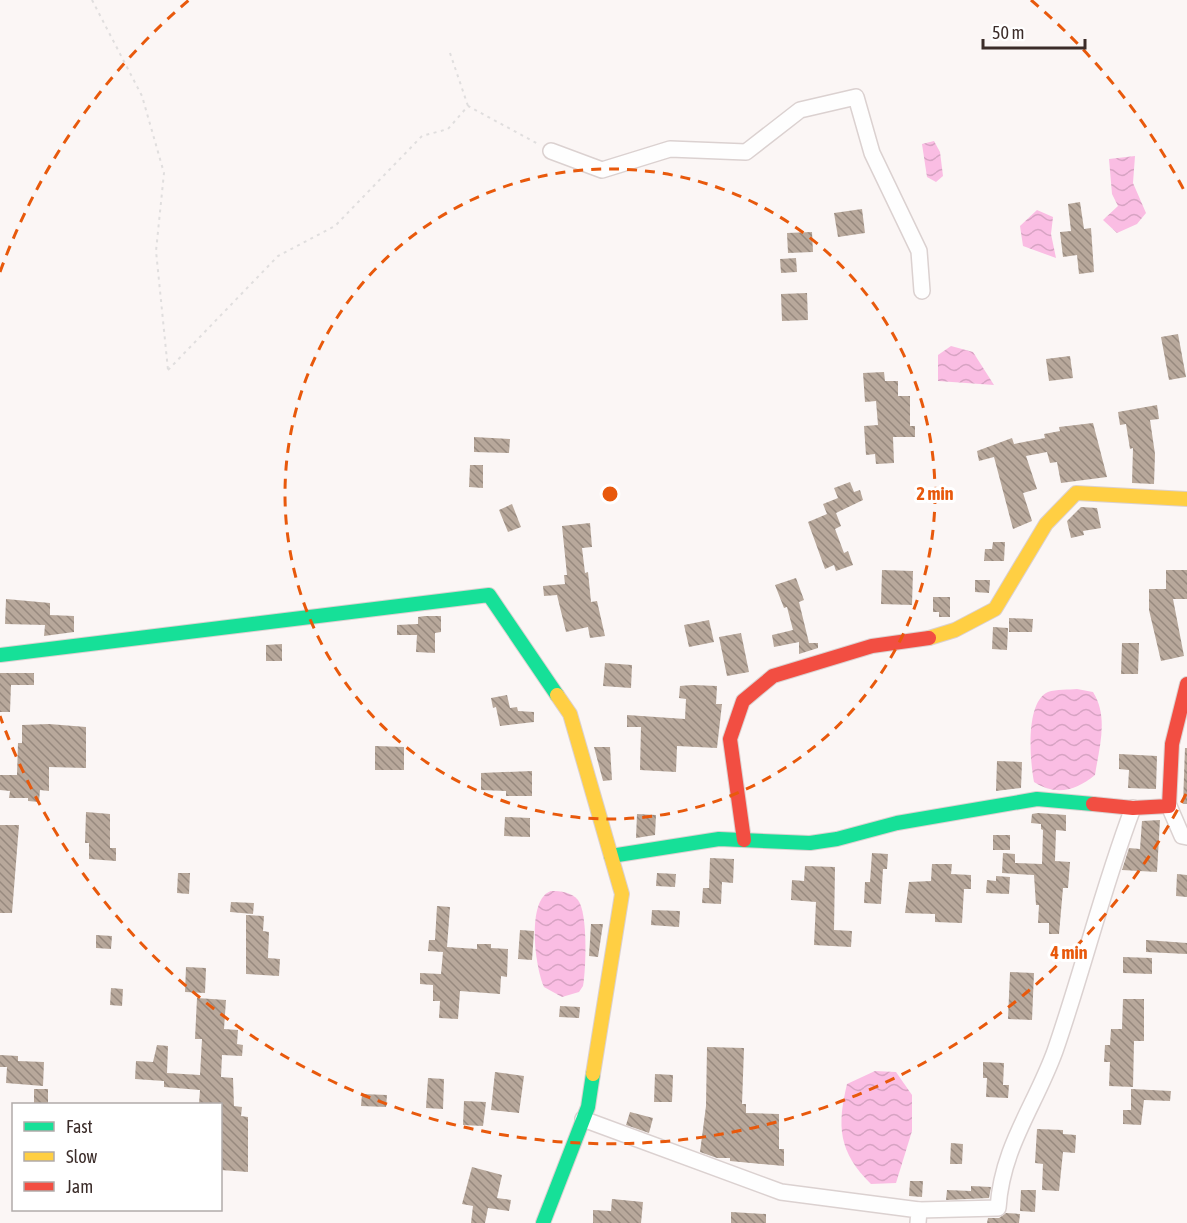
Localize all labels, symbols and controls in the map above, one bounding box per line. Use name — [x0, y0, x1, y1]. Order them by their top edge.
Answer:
scale bar — [983, 12, 1085, 50]
text: 50 m — [992, 22, 1024, 43]
text: 2 min — [917, 483, 954, 504]
centre of rings — [600, 484, 620, 504]
text: 4 min — [1050, 942, 1088, 963]
legend — [12, 1103, 222, 1211]
text: Fast — [66, 1116, 93, 1137]
text: Slow — [66, 1146, 97, 1167]
text: Jam — [66, 1176, 93, 1197]

